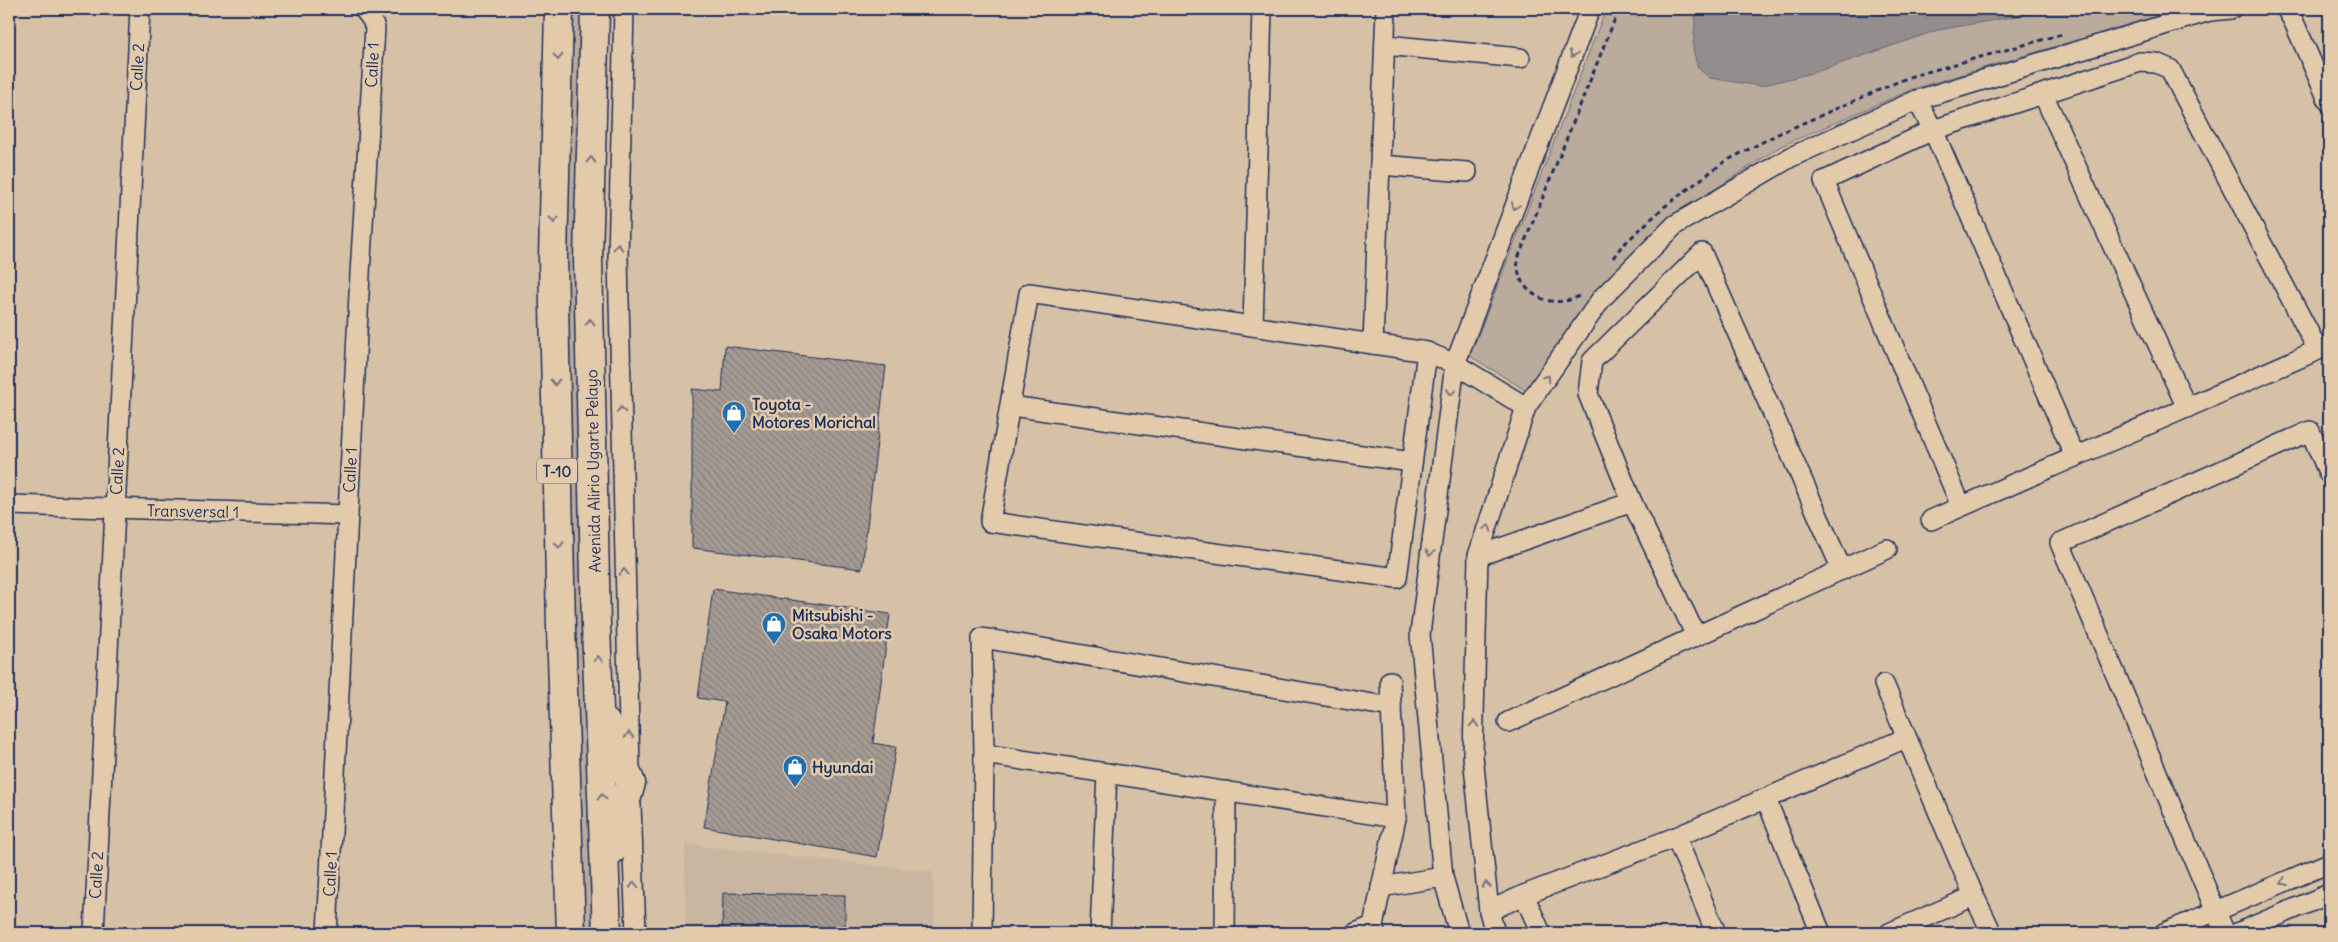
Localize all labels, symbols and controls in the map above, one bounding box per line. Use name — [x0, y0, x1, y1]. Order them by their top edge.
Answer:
street label: Calle 2 — [126, 42, 148, 91]
street label: Calle 1 — [361, 42, 383, 88]
one-way arrow — [1569, 49, 1579, 58]
one-way arrow — [552, 54, 563, 62]
one-way arrow — [586, 155, 596, 163]
one-way arrow — [1511, 201, 1521, 210]
one-way arrow — [549, 216, 559, 224]
one-way arrow — [613, 243, 623, 250]
one-way arrow — [585, 318, 595, 326]
street label: Avenida Alirio Ugarte Pelayo — [581, 369, 605, 573]
one-way arrow — [1541, 374, 1550, 384]
one-way arrow — [550, 379, 560, 387]
one-way arrow — [1446, 389, 1457, 397]
place label: Toyota - Motores Morichal — [752, 394, 876, 432]
shop icon: Toyota - Motores Morichal — [721, 400, 747, 434]
one-way arrow — [616, 405, 626, 413]
street label: Calle 2 — [106, 446, 128, 495]
street label: Calle 1 — [339, 447, 361, 493]
road number: T-10 — [537, 458, 577, 484]
street label: Transversal 1 — [147, 500, 239, 522]
one-way arrow — [1482, 524, 1492, 532]
one-way arrow — [554, 542, 564, 549]
one-way arrow — [1425, 550, 1436, 558]
one-way arrow — [619, 568, 630, 576]
place label: Mitsubishi - Osaka Motors — [792, 605, 892, 643]
shop icon: Mitsubishi - Osaka Motors — [761, 611, 787, 645]
one-way arrow — [592, 655, 603, 663]
one-way arrow — [1469, 719, 1479, 727]
one-way arrow — [624, 730, 634, 738]
shop icon: Hyundai — [782, 754, 808, 788]
place label: Hyundai — [812, 757, 873, 778]
one-way arrow — [597, 793, 607, 800]
street label: Calle 2 — [85, 850, 107, 899]
street label: Calle 1 — [319, 851, 341, 897]
one-way arrow — [2280, 876, 2289, 887]
one-way arrow — [628, 880, 639, 888]
one-way arrow — [1481, 881, 1492, 889]

